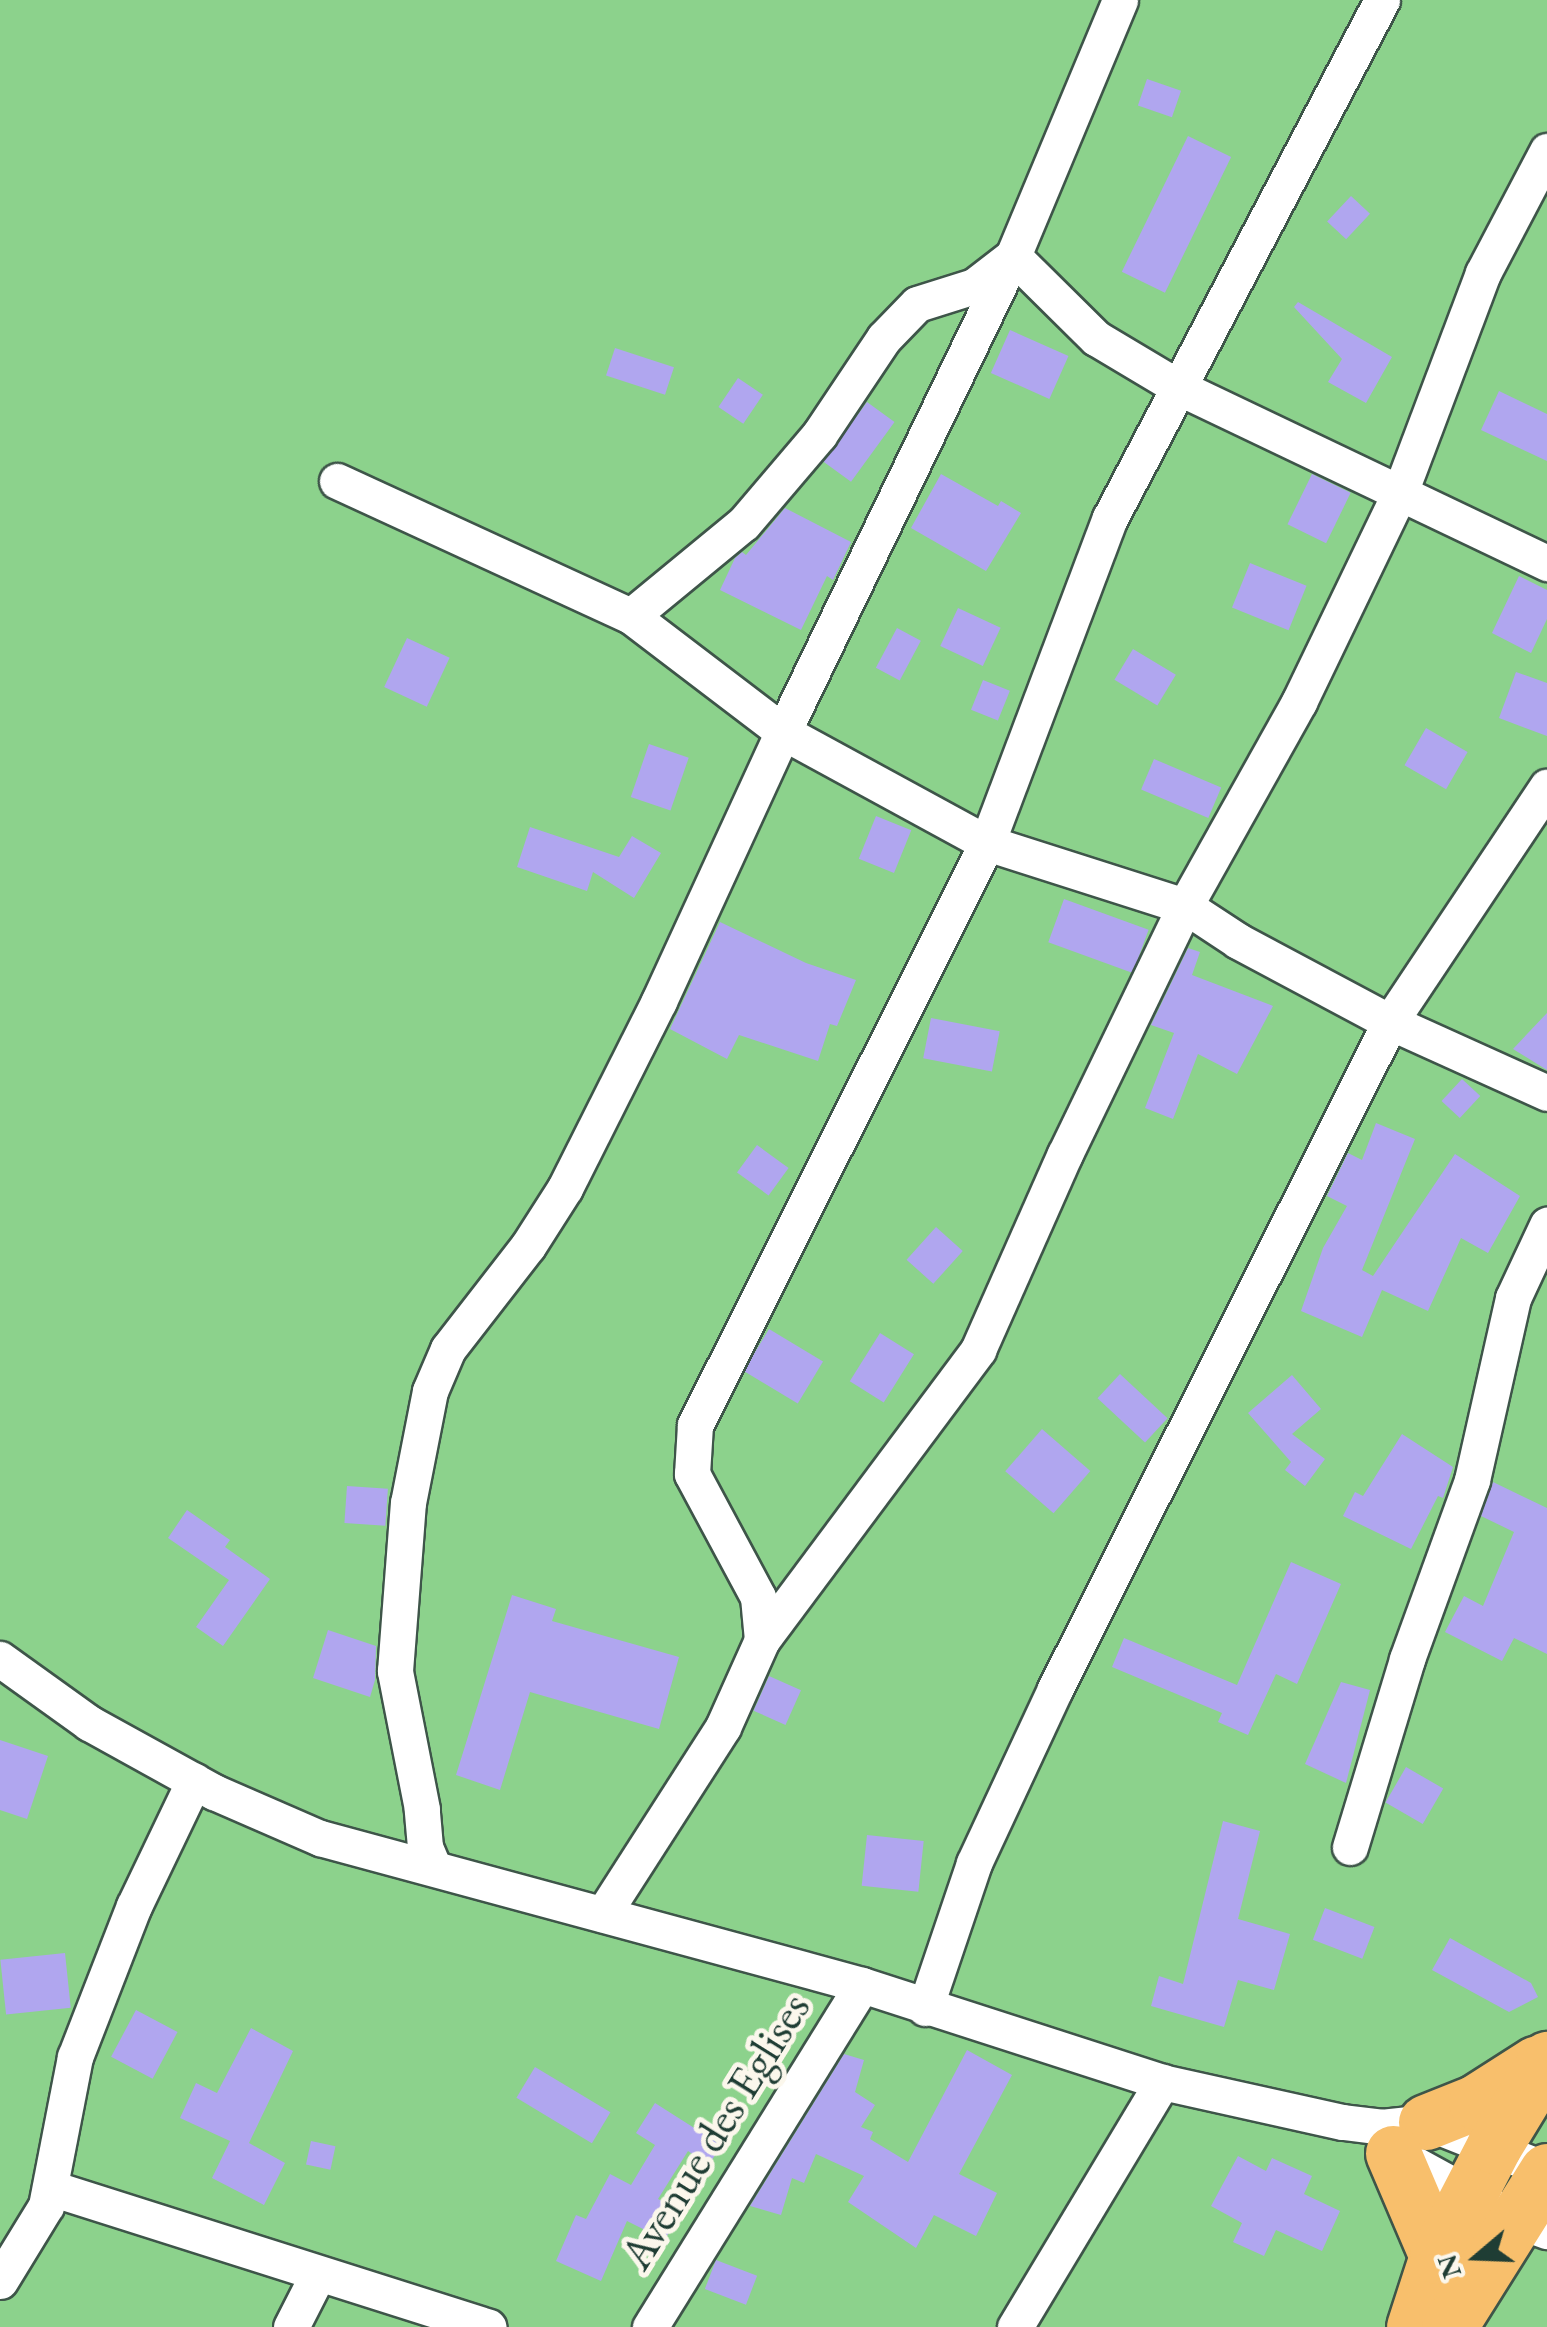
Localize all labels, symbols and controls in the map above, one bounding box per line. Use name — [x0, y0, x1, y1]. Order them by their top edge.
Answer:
street label: Avenue des Eglises — [609, 1983, 821, 2279]
north arrow — [1427, 2207, 1527, 2307]
text: N — [1428, 2250, 1469, 2283]

